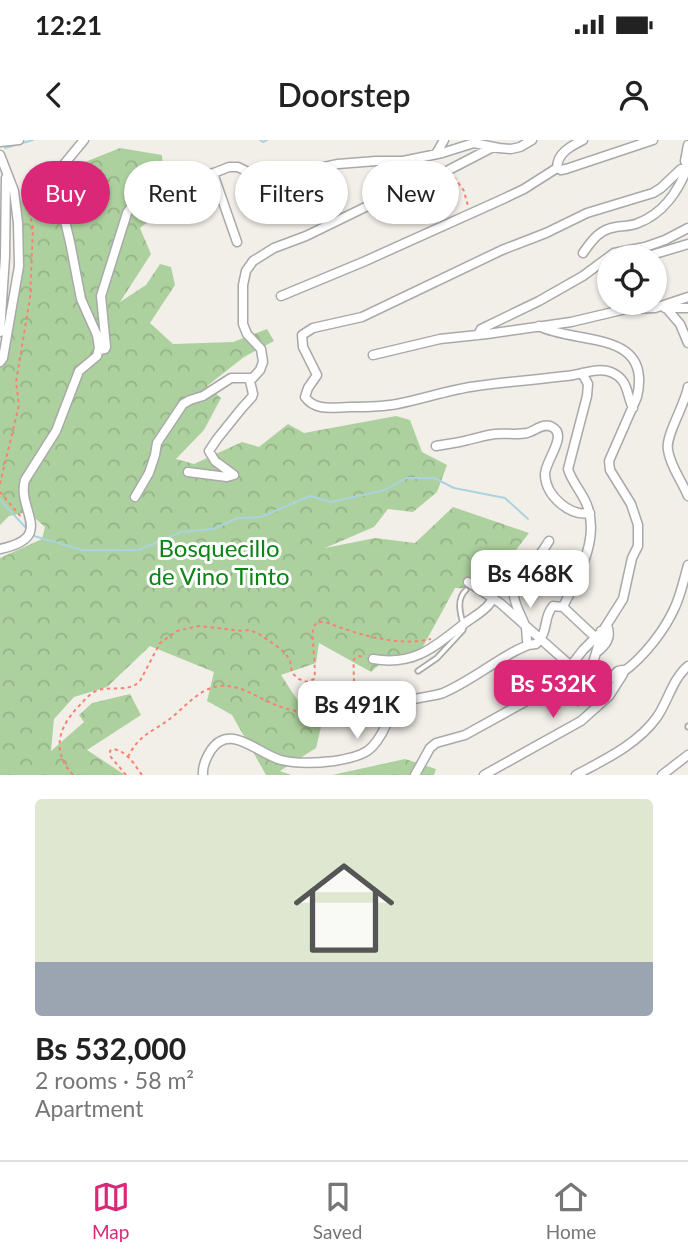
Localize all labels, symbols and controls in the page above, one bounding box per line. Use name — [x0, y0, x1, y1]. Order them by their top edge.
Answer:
text: 12:21 — [35, 9, 102, 41]
text: Doorstep — [277, 75, 411, 114]
icon: back — [35, 76, 73, 114]
icon: person — [615, 76, 653, 114]
chip: Buy — [21, 161, 110, 224]
chip: Rent — [124, 161, 221, 224]
chip: Filters — [235, 161, 348, 224]
chip: New — [362, 161, 459, 224]
map controls — [597, 245, 667, 315]
button: locate — [597, 245, 667, 315]
park label: Bosquecillo de Vino Tinto — [148, 533, 290, 590]
pin: Bs 468K — [465, 550, 595, 610]
text: Bs 468K — [487, 559, 573, 587]
pin: Bs 532K — [488, 660, 618, 720]
text: Bs 532K — [510, 669, 596, 697]
pin: Bs 491K — [292, 682, 422, 741]
text: Bs 491K — [314, 690, 400, 718]
icon: home — [281, 845, 407, 971]
text: Bs 532,000 — [35, 1030, 186, 1066]
text: 2 rooms · 58 m² — [35, 1066, 194, 1094]
text: Apartment — [35, 1094, 143, 1122]
tab: Map — [92, 1178, 130, 1243]
tab: Saved — [313, 1178, 362, 1243]
tab: Home — [546, 1178, 596, 1243]

